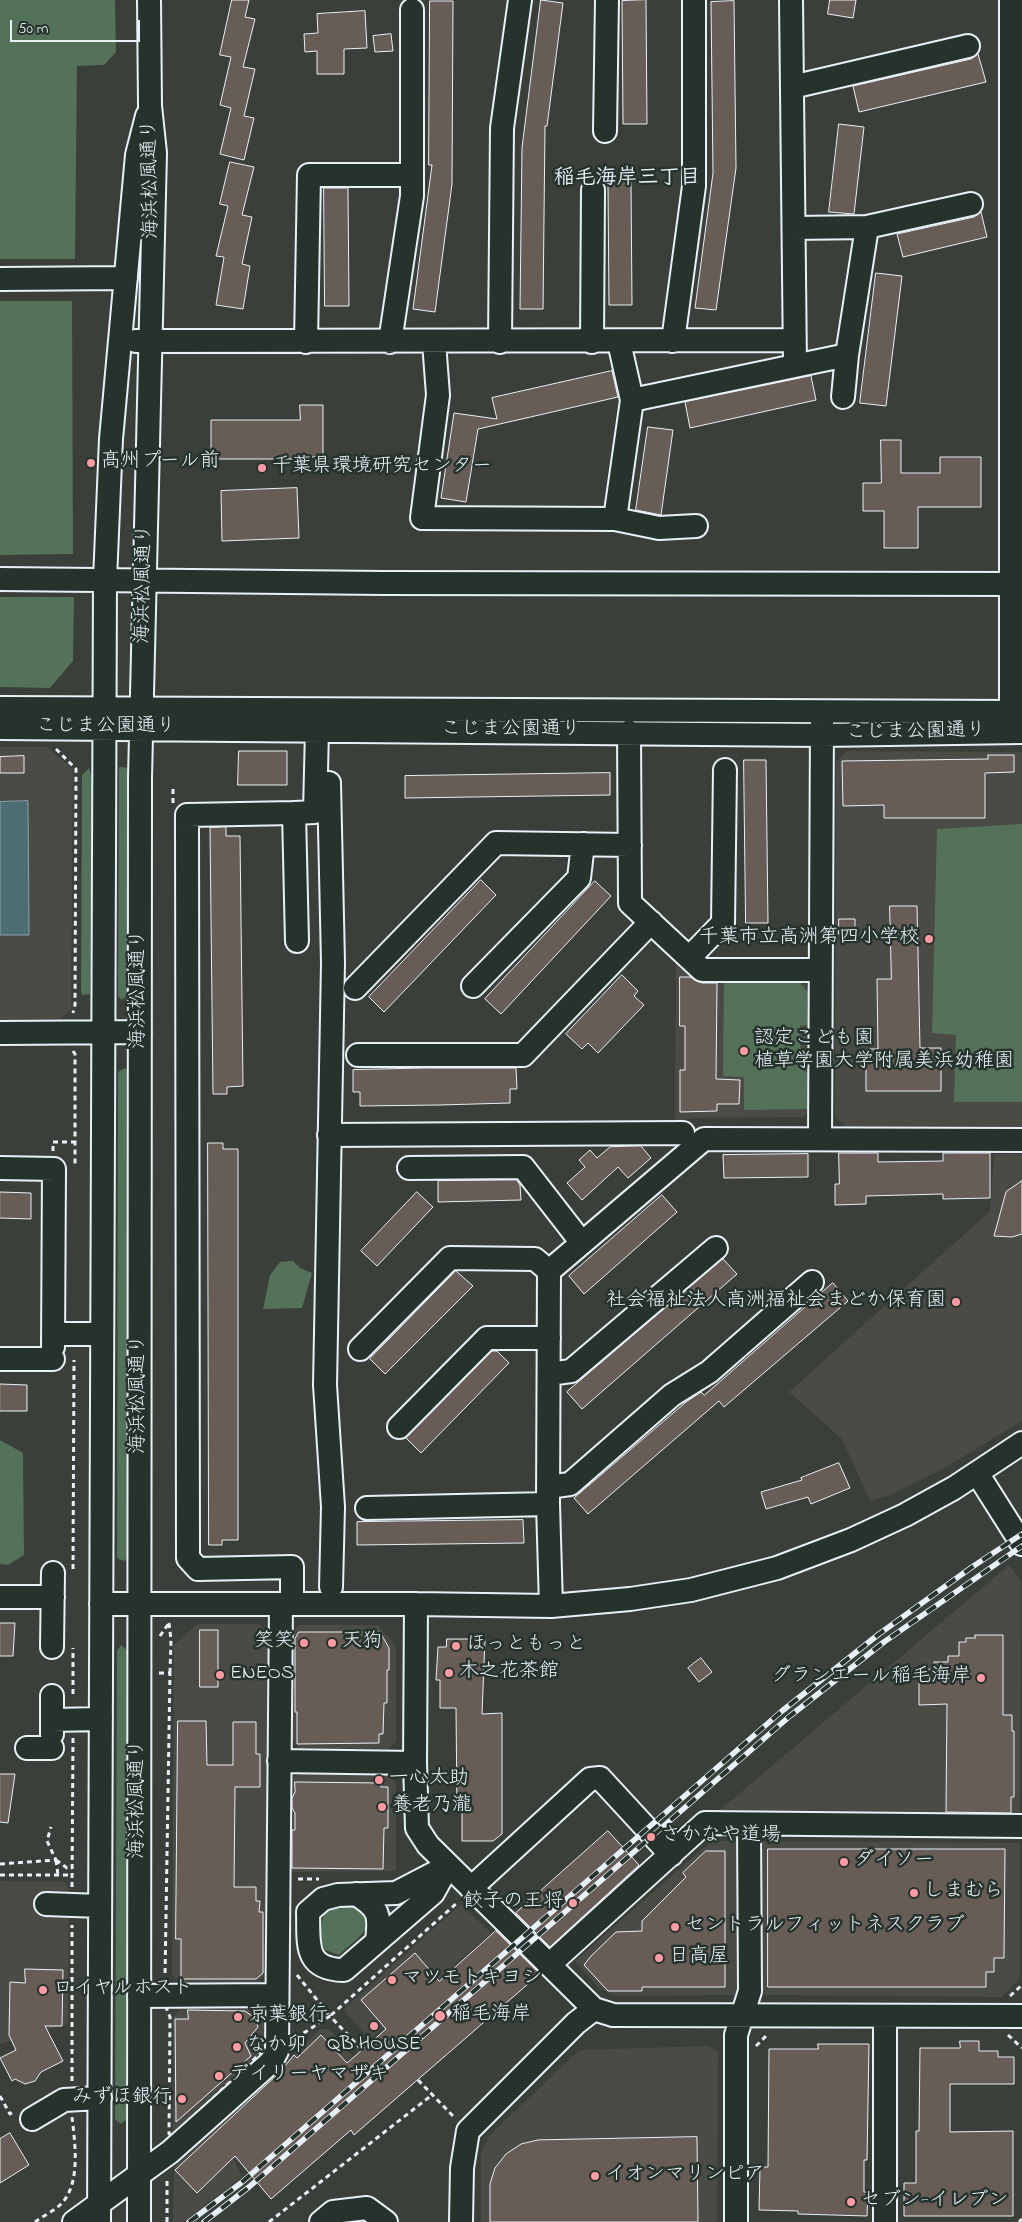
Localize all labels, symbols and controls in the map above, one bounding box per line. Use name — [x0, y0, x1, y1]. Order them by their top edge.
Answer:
scale bar — [12, 10, 142, 42]
text: 50 m — [18, 18, 48, 40]
street label: 海浜松風通り — [139, 119, 165, 239]
district label: 稲毛海岸三丁目 — [554, 167, 700, 193]
place label: 髙州プール前 — [101, 451, 220, 475]
place label: 千葉県環境研究センター — [272, 456, 492, 480]
marker: 髙州プール前 — [85, 457, 97, 469]
marker: 千葉県環境研究センター — [256, 462, 268, 474]
street label: 海浜松風通り — [132, 524, 158, 644]
street label: こじま公園通り — [36, 716, 176, 740]
street label: こじま公園通り — [441, 719, 581, 743]
street label: こじま公園通り — [846, 720, 986, 746]
place label: 千葉市立高洲第四小学校 — [699, 927, 919, 951]
street label: 海浜松風通り — [128, 929, 152, 1049]
marker: 千葉市立高洲第四小学校 — [923, 933, 935, 945]
place label: 認定こども園 植草学園大学附属美浜幼稚園 — [754, 1028, 1014, 1075]
marker: 認定こども園 植草学園大学附属美浜幼稚園 — [738, 1045, 750, 1057]
place label: 社会福祉法人高洲福祉会まどか保育園 — [606, 1290, 946, 1314]
marker: 社会福祉法人高洲福祉会まどか保育園 — [950, 1296, 962, 1308]
street label: 海浜松風通り — [128, 1334, 152, 1454]
place label: 笑笑 — [254, 1631, 294, 1655]
place label: 天狗 — [342, 1631, 382, 1655]
place label: ほっともっと — [466, 1634, 586, 1658]
marker: 笑笑 — [298, 1637, 310, 1649]
marker: 天狗 — [326, 1637, 338, 1649]
marker: ほっともっと — [450, 1640, 462, 1652]
place label: 木之花茶館 — [459, 1661, 559, 1685]
place label: ENEOS — [230, 1663, 294, 1687]
place label: グランエール稲毛海岸 — [771, 1666, 971, 1690]
marker: 木之花茶館 — [443, 1667, 455, 1679]
marker: ENEOS — [214, 1669, 226, 1681]
marker: グランエール稲毛海岸 — [975, 1672, 987, 1684]
street label: 海浜松風通り — [127, 1739, 151, 1859]
place label: 一心太助 — [389, 1768, 469, 1792]
marker: 一心太助 — [373, 1774, 385, 1786]
place label: 養老乃瀧 — [392, 1795, 472, 1819]
marker: 養老乃瀧 — [376, 1801, 388, 1813]
place label: さかなや道場 — [661, 1825, 781, 1849]
marker: さかなや道場 — [645, 1831, 657, 1843]
place label: ダイソー — [854, 1850, 934, 1874]
marker: ダイソー — [838, 1856, 850, 1868]
place label: しまむら — [924, 1881, 1004, 1905]
marker: しまむら — [908, 1887, 920, 1899]
place label: 餃子の王将 — [463, 1891, 563, 1915]
marker: 餃子の王将 — [567, 1897, 579, 1909]
place label: セントラルフィットネスクラブ — [685, 1915, 965, 1939]
marker: セントラルフィットネスクラブ — [669, 1921, 681, 1933]
place label: 日高屋 — [669, 1946, 729, 1970]
marker: 日高屋 — [653, 1952, 665, 1964]
place label: マツモトキヨシ — [402, 1968, 542, 1992]
marker: マツモトキヨシ — [386, 1974, 398, 1986]
place label: ロイヤルホスト — [53, 1978, 193, 2002]
marker: ロイヤルホスト — [37, 1984, 49, 1996]
place label: 稲毛海岸 — [451, 2004, 531, 2028]
place label: 京葉銀行 — [248, 2005, 328, 2029]
marker: 稲毛海岸 — [433, 2009, 447, 2023]
marker: 京葉銀行 — [232, 2011, 244, 2023]
marker: QB HOUSE — [368, 2020, 380, 2032]
place label: QB HOUSE — [327, 2034, 421, 2058]
place label: なか卯 — [247, 2035, 307, 2059]
marker: なか卯 — [231, 2041, 243, 2053]
place label: デイリーヤマザキ — [229, 2064, 389, 2088]
marker: デイリーヤマザキ — [213, 2070, 225, 2082]
place label: みずほ銀行 — [72, 2087, 172, 2111]
marker: みずほ銀行 — [176, 2093, 188, 2105]
place label: イオンマリンピア — [605, 2164, 765, 2188]
marker: イオンマリンピア — [589, 2170, 601, 2182]
place label: セブン-イレブン — [861, 2190, 1008, 2214]
marker: セブン-イレブン — [845, 2196, 857, 2208]

